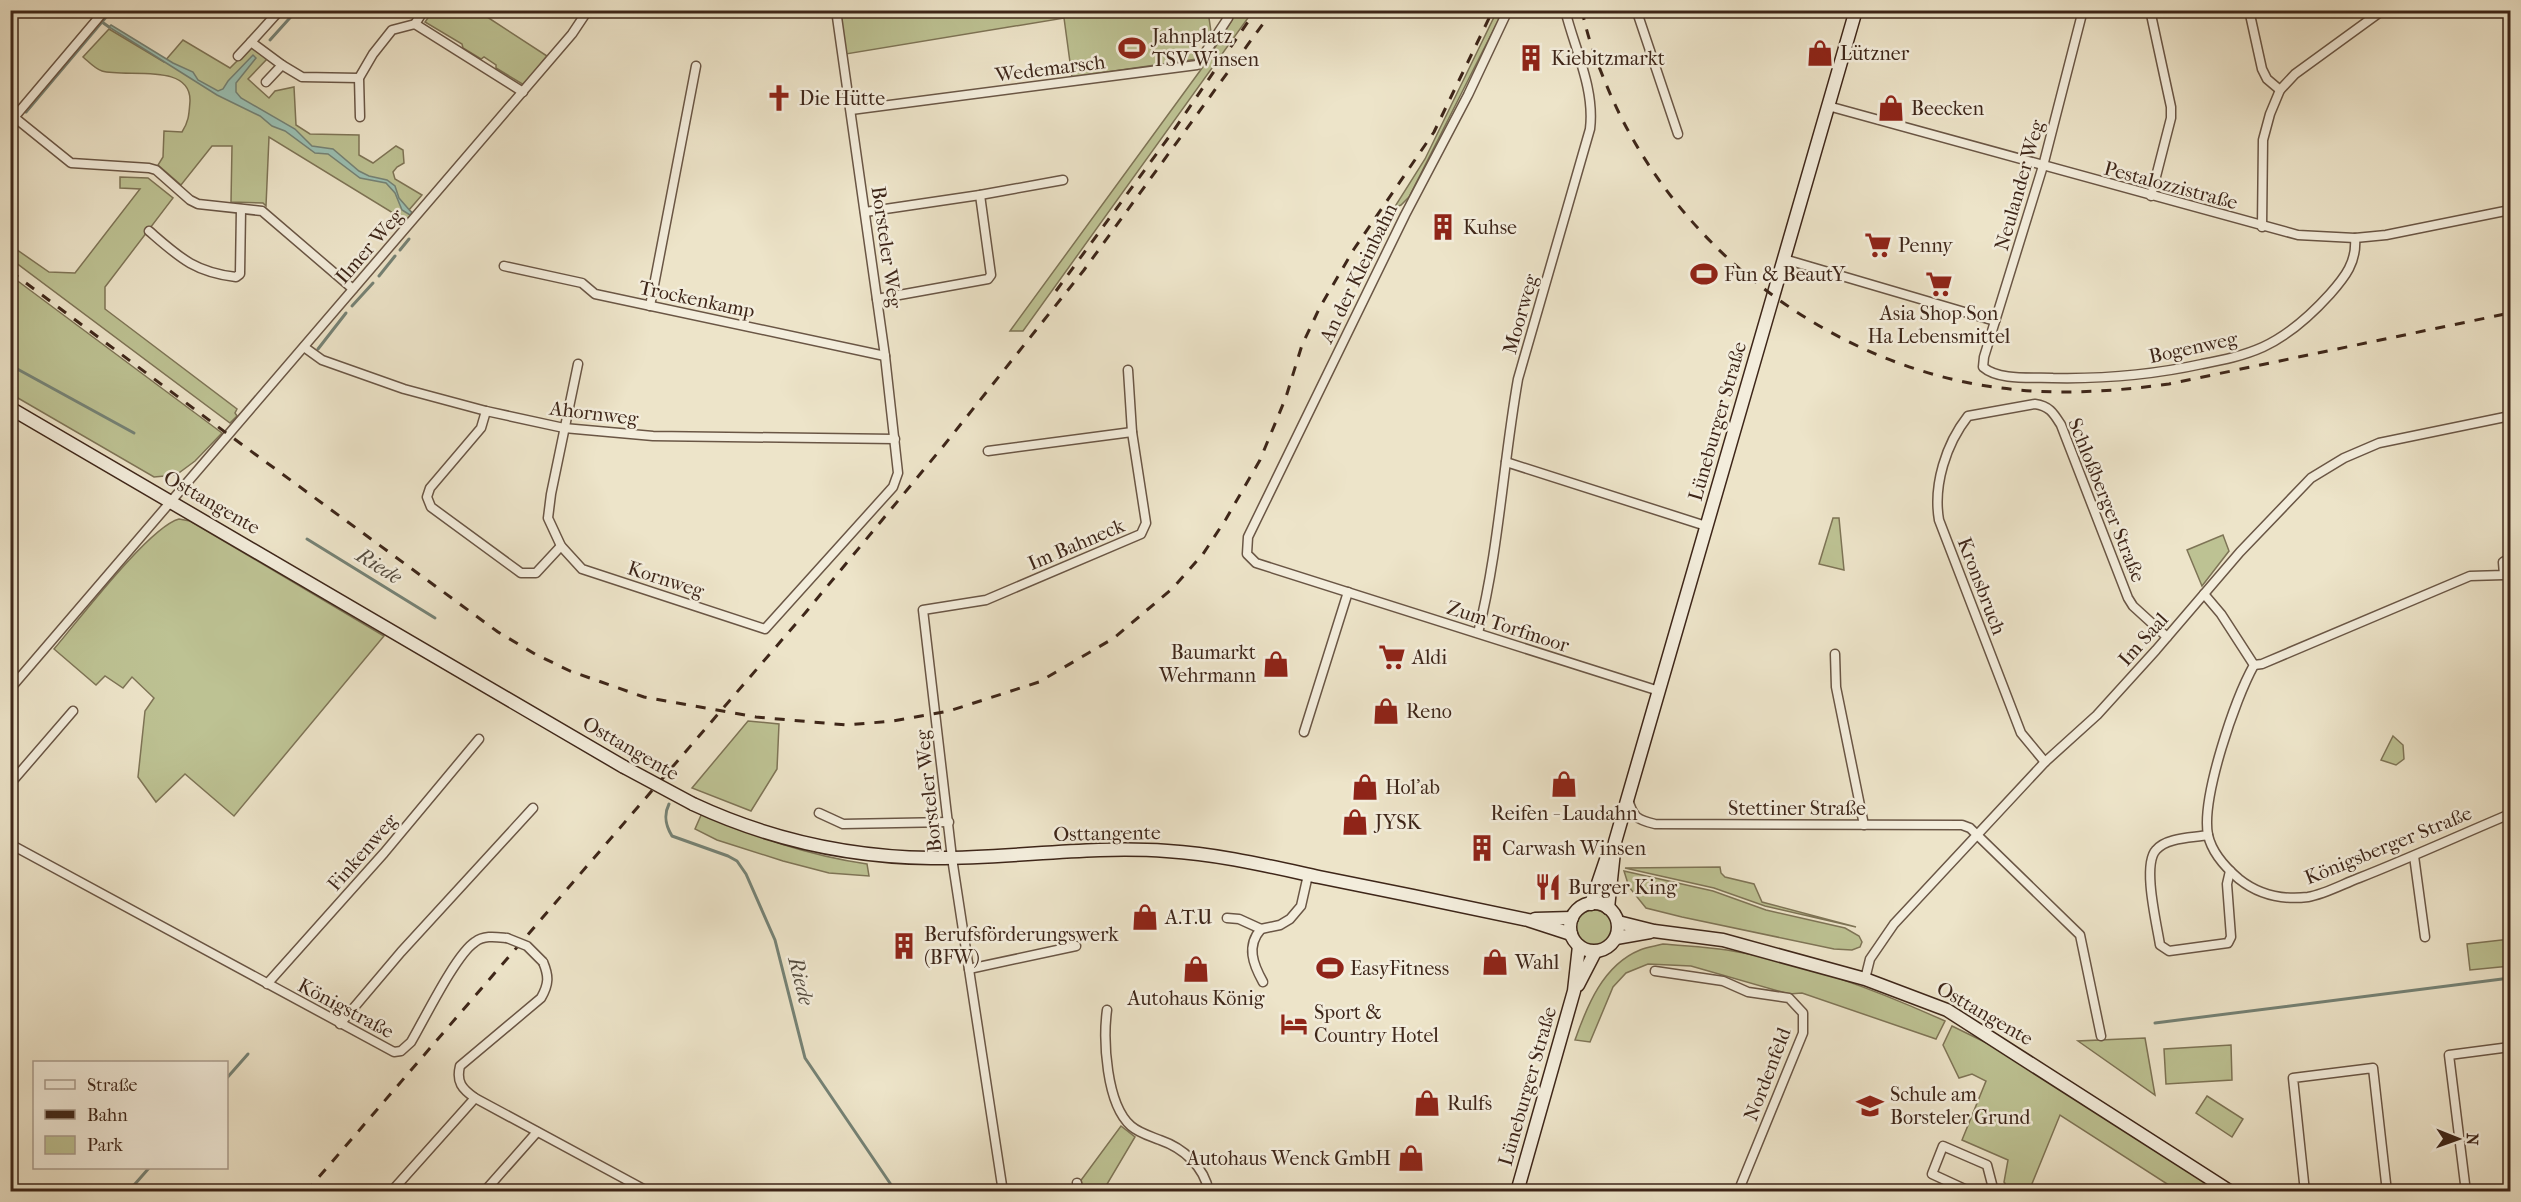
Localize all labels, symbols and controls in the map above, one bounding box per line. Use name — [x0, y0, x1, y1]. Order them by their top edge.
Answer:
place label: Jahnplatz TSV Winsen — [1150, 25, 1259, 71]
sports icon: Jahnplatz TSV Winsen — [1117, 33, 1147, 63]
shop icon: Lützner — [1805, 38, 1835, 68]
place label: Lützner — [1840, 42, 1910, 65]
building icon: Kiebitzmarkt — [1516, 43, 1546, 73]
place label: Kiebitzmarkt — [1551, 47, 1665, 70]
street label: Wedemarsch — [993, 50, 1107, 87]
church icon: Die Hütte — [764, 83, 794, 113]
place label: Die Hütte — [799, 87, 885, 110]
shop icon: Beecken — [1876, 93, 1906, 123]
place label: Beecken — [1911, 97, 1984, 120]
street label: Neulander Weg — [1990, 117, 2049, 253]
street label: Pestalozzistraße — [2101, 157, 2240, 214]
street label: Borsteler Weg — [867, 185, 906, 310]
street label: An der Kleinbahn — [1314, 199, 1402, 348]
street label: Ilmer Weg — [331, 204, 408, 288]
building icon: Kuhse — [1428, 212, 1458, 242]
place label: Kuhse — [1463, 216, 1517, 239]
supermarket icon: Penny — [1863, 230, 1893, 260]
place label: Penny — [1898, 234, 1954, 257]
sports icon: Fun & BeautY — [1689, 259, 1719, 289]
place label: Fun & BeautY — [1724, 263, 1847, 286]
supermarket icon: Asia Shop Son Ha Lebensmittel — [1924, 269, 1954, 299]
street label: Moorweg — [1498, 271, 1543, 357]
street label: Trockenkamp — [637, 276, 757, 323]
place label: Asia Shop Son Ha Lebensmittel — [1868, 302, 2011, 348]
street label: Bogenweg — [2147, 327, 2240, 368]
street label: Lüneburger Straße — [1684, 339, 1751, 503]
street label: Ahornweg — [547, 397, 640, 430]
street label: Schloßberger Straße — [2063, 415, 2150, 586]
street label: Osttangente — [159, 466, 264, 539]
street label: Im Bahneck — [1024, 514, 1129, 575]
street label: Kronsbruch — [1953, 534, 2011, 639]
water label: Riede — [350, 542, 406, 589]
street label: Kornweg — [625, 556, 707, 603]
street label: Zum Torfmoor — [1444, 596, 1573, 657]
street label: Im Saal — [2114, 608, 2173, 670]
place label: Baumarkt Wehrmann — [1158, 641, 1256, 687]
supermarket icon: Aldi — [1377, 642, 1407, 672]
place label: Aldi — [1411, 646, 1447, 669]
shop icon: Baumarkt Wehrmann — [1261, 649, 1291, 679]
shop icon: Reno — [1371, 696, 1401, 726]
place label: Reno — [1406, 700, 1452, 723]
street label: Osttangente — [578, 712, 683, 785]
street label: Borsteler Weg — [911, 728, 946, 853]
shop icon: Reifen - Laudahn — [1549, 769, 1579, 799]
shop icon: Hol'ab — [1350, 772, 1380, 802]
place label: Hol'ab — [1385, 776, 1440, 799]
street label: Stettiner Straße — [1728, 797, 1866, 820]
street label: Königsberger Straße — [2301, 801, 2475, 889]
place label: Reifen - Laudahn — [1490, 802, 1638, 825]
shop icon: JYSK — [1340, 807, 1370, 837]
street label: Finkenweg — [323, 809, 402, 896]
place label: JYSK — [1373, 811, 1423, 834]
street label: Osttangente — [1053, 821, 1161, 846]
building icon: Carwash Winsen — [1467, 833, 1497, 863]
place label: Carwash Winsen — [1502, 837, 1646, 860]
restaurant icon: Burger King — [1533, 872, 1563, 902]
place label: Burger King — [1568, 876, 1677, 899]
shop icon: A.T.U — [1130, 902, 1160, 932]
place label: A.T.U — [1164, 906, 1213, 929]
place label: Berufsförderungswerk (BFW) — [924, 923, 1119, 969]
building icon: Berufsförderungswerk (BFW) — [889, 931, 919, 961]
shop icon: Wahl — [1480, 947, 1510, 977]
place label: Wahl — [1514, 951, 1560, 974]
water label: Riede — [783, 953, 819, 1008]
sports icon: EasyFitness — [1315, 953, 1345, 983]
shop icon: Autohaus König — [1181, 954, 1211, 984]
place label: EasyFitness — [1350, 957, 1449, 980]
street label: Königstraße — [294, 974, 398, 1043]
street label: Osttangente — [1932, 977, 2037, 1050]
place label: Autohaus König — [1127, 987, 1265, 1010]
place label: Sport & Country Hotel — [1314, 1001, 1439, 1047]
street label: Lüneburger Straße — [1494, 1004, 1561, 1168]
hotel icon: Sport & Country Hotel — [1279, 1009, 1309, 1039]
street label: Nordenfeld — [1739, 1023, 1796, 1124]
legend — [33, 1061, 228, 1169]
text: Straße — [87, 1075, 138, 1096]
place label: Schule am Borsteler Grund — [1890, 1083, 2031, 1129]
shop icon: Rulfs — [1412, 1088, 1442, 1118]
school or university icon: Schule am Borsteler Grund — [1855, 1091, 1885, 1121]
place label: Rulfs — [1447, 1092, 1492, 1115]
text: Bahn — [87, 1105, 128, 1126]
north arrow — [2428, 1109, 2488, 1169]
text: N — [2463, 1133, 2482, 1146]
text: Park — [87, 1135, 124, 1156]
shop icon: Autohaus Wenck GmbH — [1396, 1143, 1426, 1173]
place label: Autohaus Wenck GmbH — [1186, 1147, 1391, 1170]

